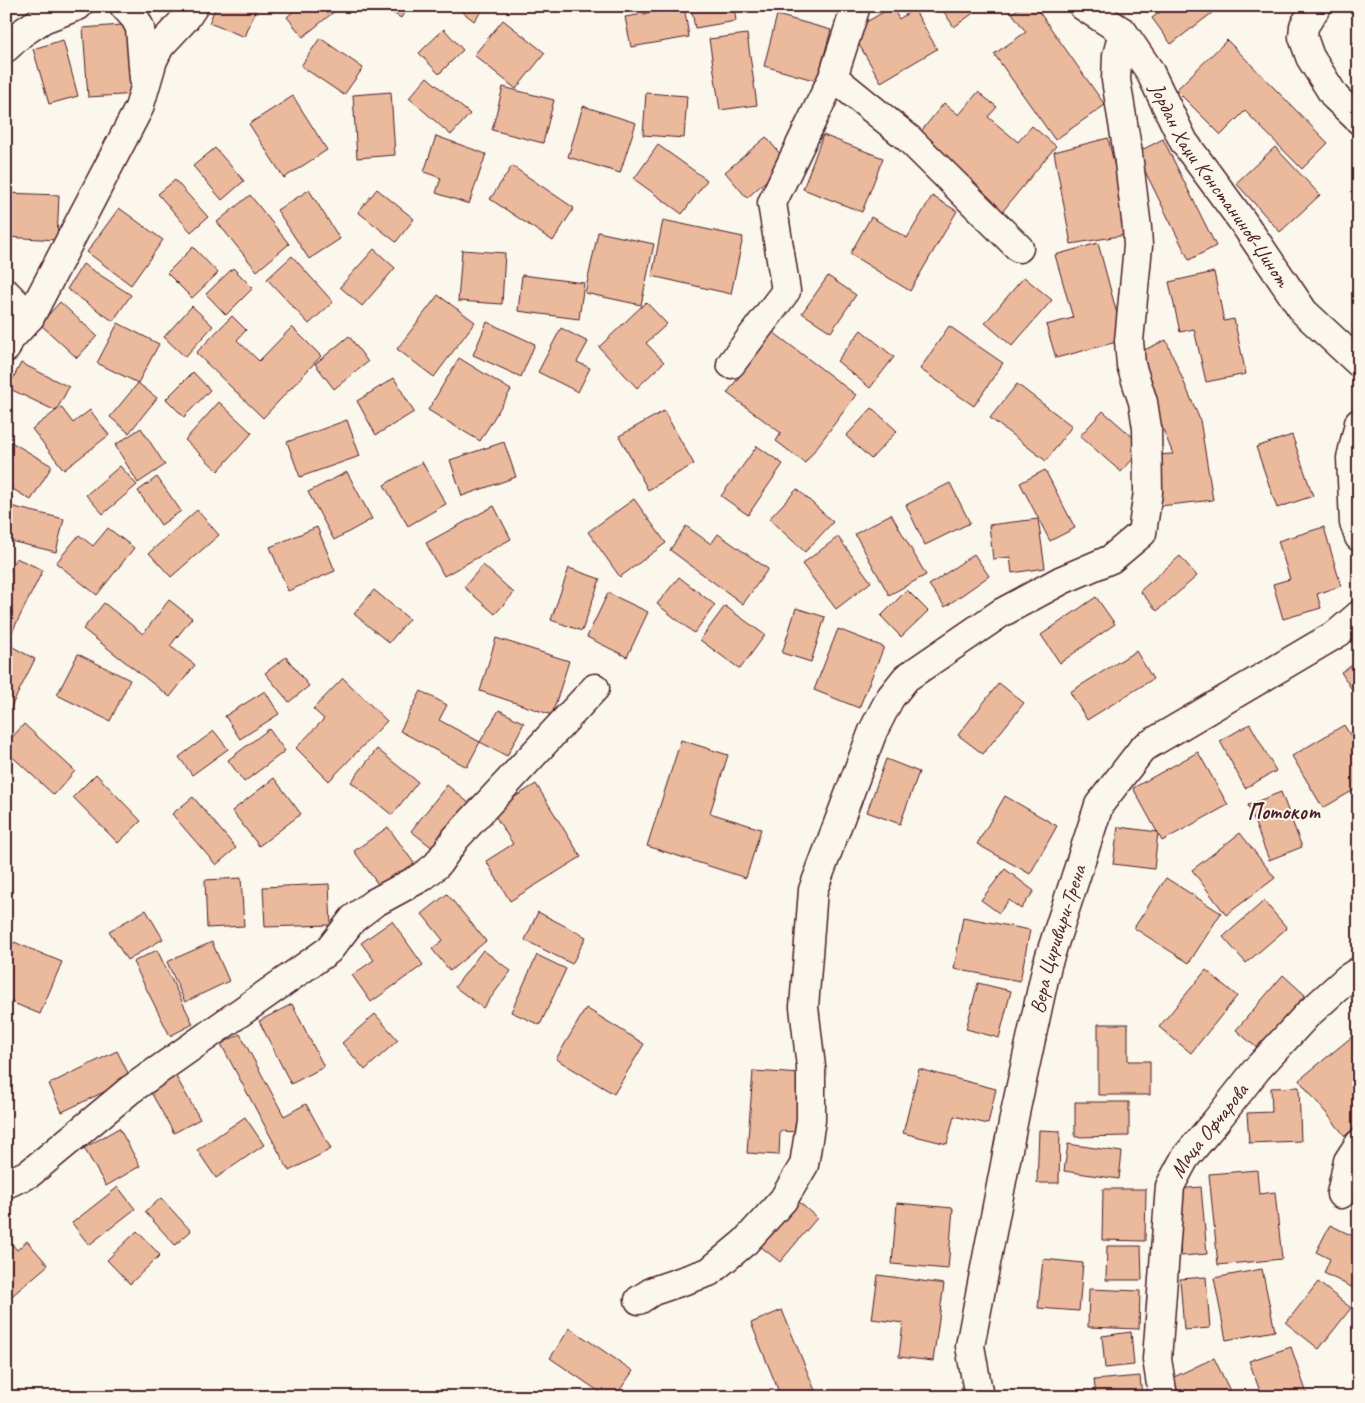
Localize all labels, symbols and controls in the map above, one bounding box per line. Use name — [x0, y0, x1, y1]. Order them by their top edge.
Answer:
street label: Јордан Хаџи Констанинов-Џинот — [1144, 78, 1297, 293]
district label: Потокот — [1248, 798, 1321, 826]
street label: Вера Циривири-Трена — [1024, 860, 1092, 1016]
street label: Маца Офчарова — [1164, 1077, 1255, 1182]

